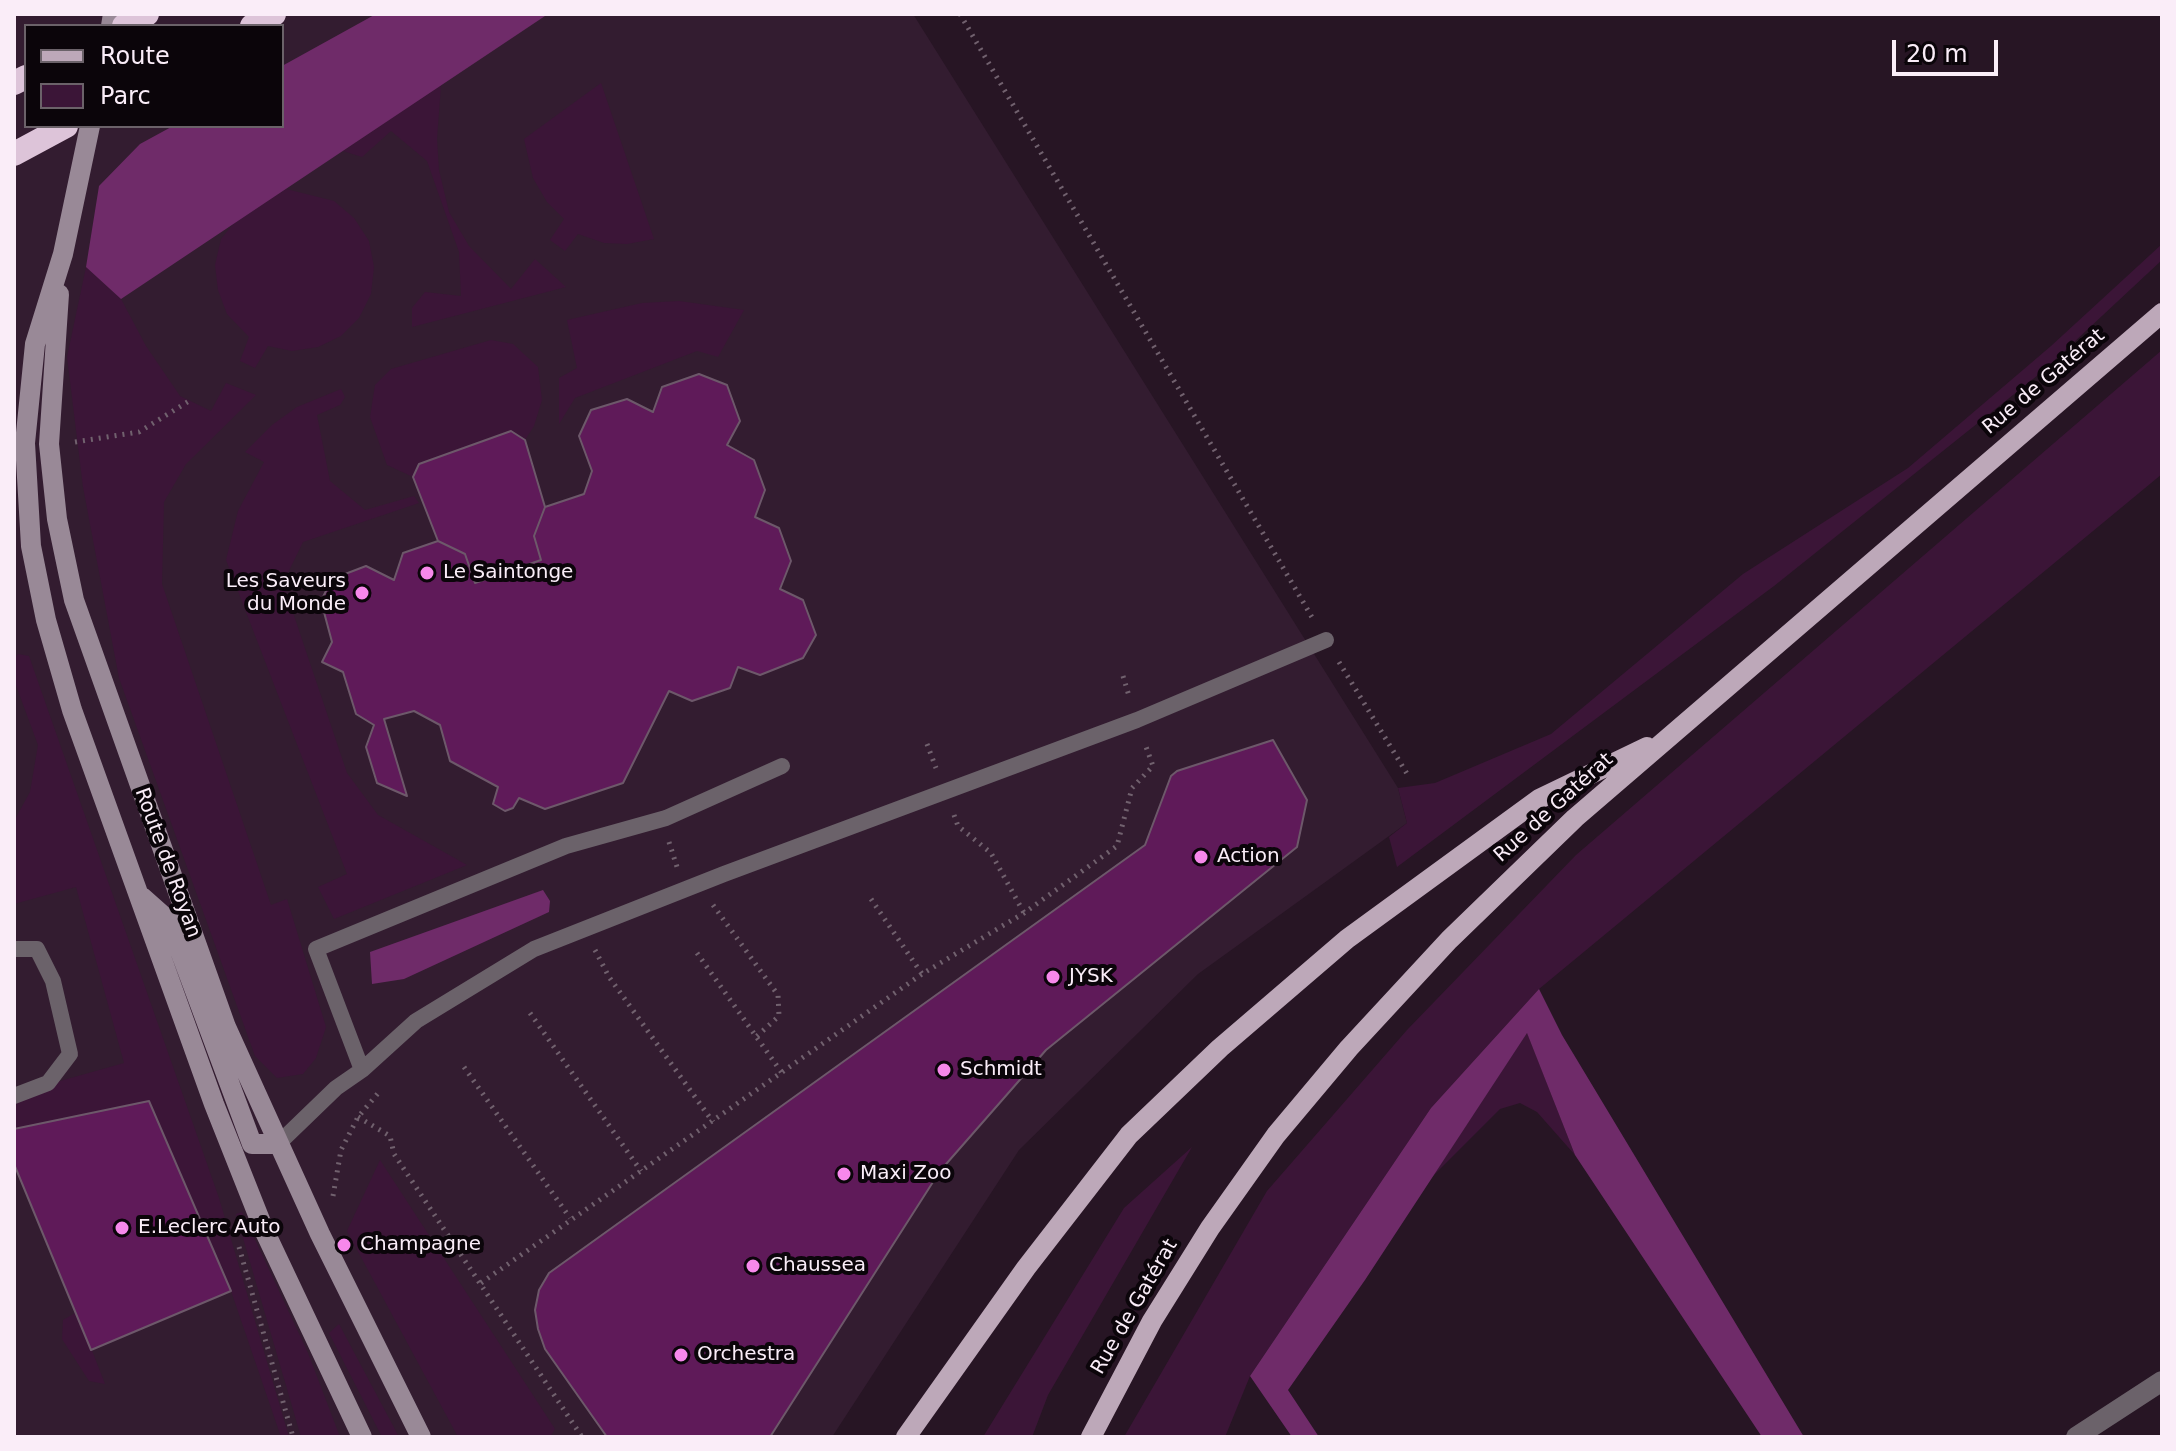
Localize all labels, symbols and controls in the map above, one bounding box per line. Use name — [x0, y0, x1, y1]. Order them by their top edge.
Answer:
legend — [24, 24, 284, 128]
scale bar — [1896, 24, 2002, 74]
text: 20 m — [1906, 40, 1968, 68]
text: Route — [100, 42, 170, 70]
text: Parc — [100, 82, 151, 110]
street label: Rue de Gatérat — [1978, 324, 2110, 440]
place label: Le Saintonge — [443, 561, 573, 585]
marker: Le Saintonge — [418, 564, 436, 582]
place label: Les Saveurs du Monde — [226, 570, 346, 617]
marker: Les Saveurs du Monde — [353, 584, 371, 602]
street label: Rue de Gatérat — [1490, 748, 1618, 868]
street label: Route de Royan — [129, 785, 205, 941]
place label: Action — [1217, 845, 1280, 869]
marker: Action — [1192, 848, 1210, 866]
place label: JYSK — [1069, 965, 1113, 989]
marker: JYSK — [1044, 968, 1062, 986]
place label: Schmidt — [960, 1058, 1042, 1082]
marker: Schmidt — [935, 1061, 953, 1079]
place label: Maxi Zoo — [860, 1162, 951, 1186]
marker: Maxi Zoo — [835, 1165, 853, 1183]
place label: E.Leclerc Auto — [138, 1216, 281, 1240]
marker: E.Leclerc Auto — [113, 1219, 131, 1237]
place label: Champagne — [360, 1233, 481, 1257]
street label: Rue de Gatérat — [1087, 1235, 1183, 1379]
marker: Champagne — [335, 1236, 353, 1254]
place label: Chaussea — [769, 1254, 866, 1278]
marker: Chaussea — [744, 1257, 762, 1275]
place label: Orchestra — [697, 1343, 795, 1367]
marker: Orchestra — [672, 1346, 690, 1364]

